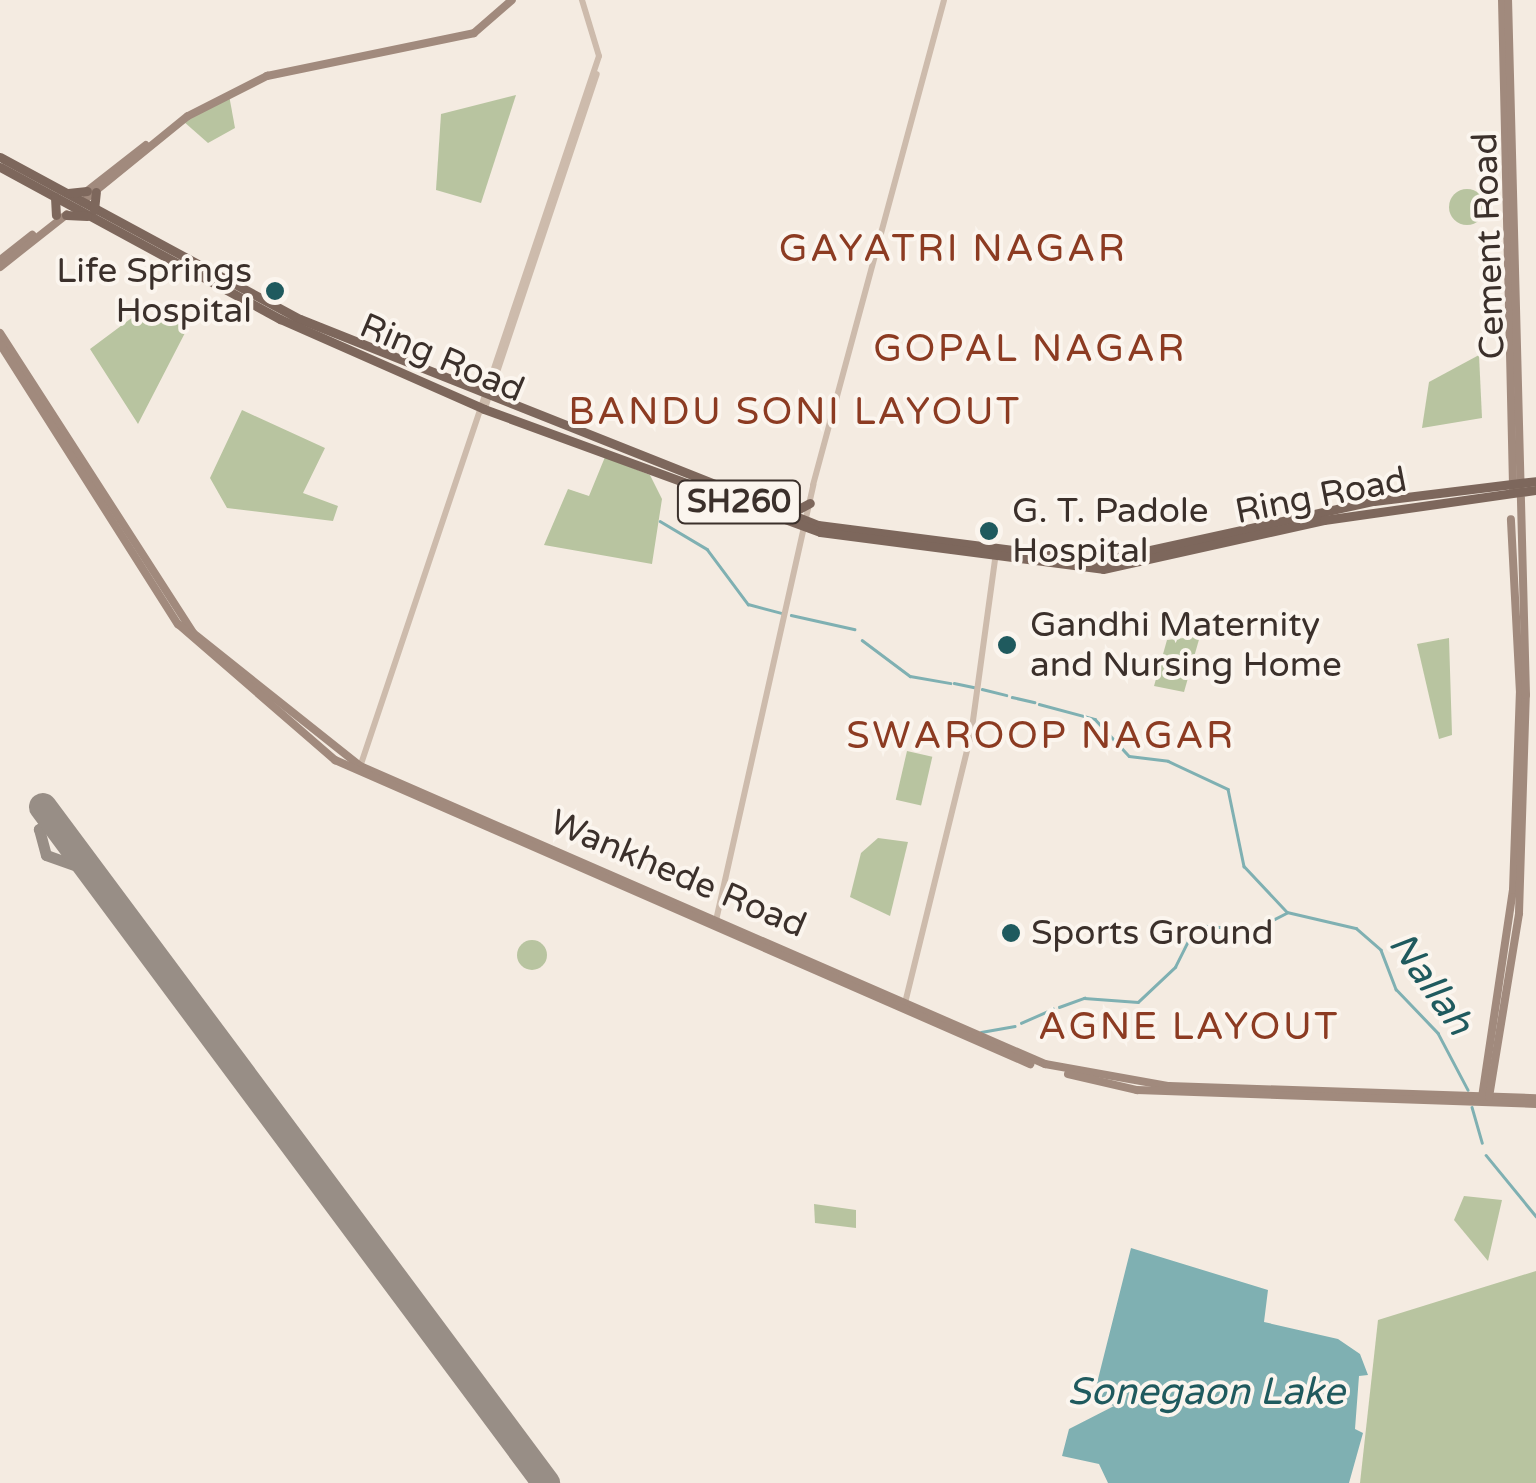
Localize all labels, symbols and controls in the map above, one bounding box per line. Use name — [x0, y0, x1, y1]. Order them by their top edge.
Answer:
street label: Cement Road — [1464, 132, 1514, 360]
district label: GAYATRI NAGAR — [779, 227, 1127, 273]
place label: Life Springs Hospital — [56, 250, 252, 332]
marker: Life Springs Hospital — [262, 278, 288, 304]
street label: Ring Road — [354, 305, 530, 411]
district label: GOPAL NAGAR — [873, 327, 1187, 373]
district label: BANDU SONI LAYOUT — [568, 390, 1022, 436]
street label: Ring Road — [1232, 459, 1410, 533]
road number: SH260 — [676, 475, 802, 529]
place label: G. T. Padole Hospital — [1012, 490, 1209, 572]
marker: G. T. Padole Hospital — [976, 518, 1002, 544]
place label: Gandhi Maternity and Nursing Home — [1030, 604, 1342, 686]
marker: Gandhi Maternity and Nursing Home — [994, 632, 1020, 658]
district label: SWAROOP NAGAR — [846, 714, 1236, 760]
street label: Wankhede Road — [544, 801, 812, 947]
place label: Sports Ground — [1031, 912, 1274, 954]
marker: Sports Ground — [1000, 922, 1022, 944]
water label: Nallah — [1378, 924, 1482, 1044]
district label: AGNE LAYOUT — [1038, 1005, 1340, 1051]
water label: Sonegaon Lake — [1067, 1370, 1345, 1416]

